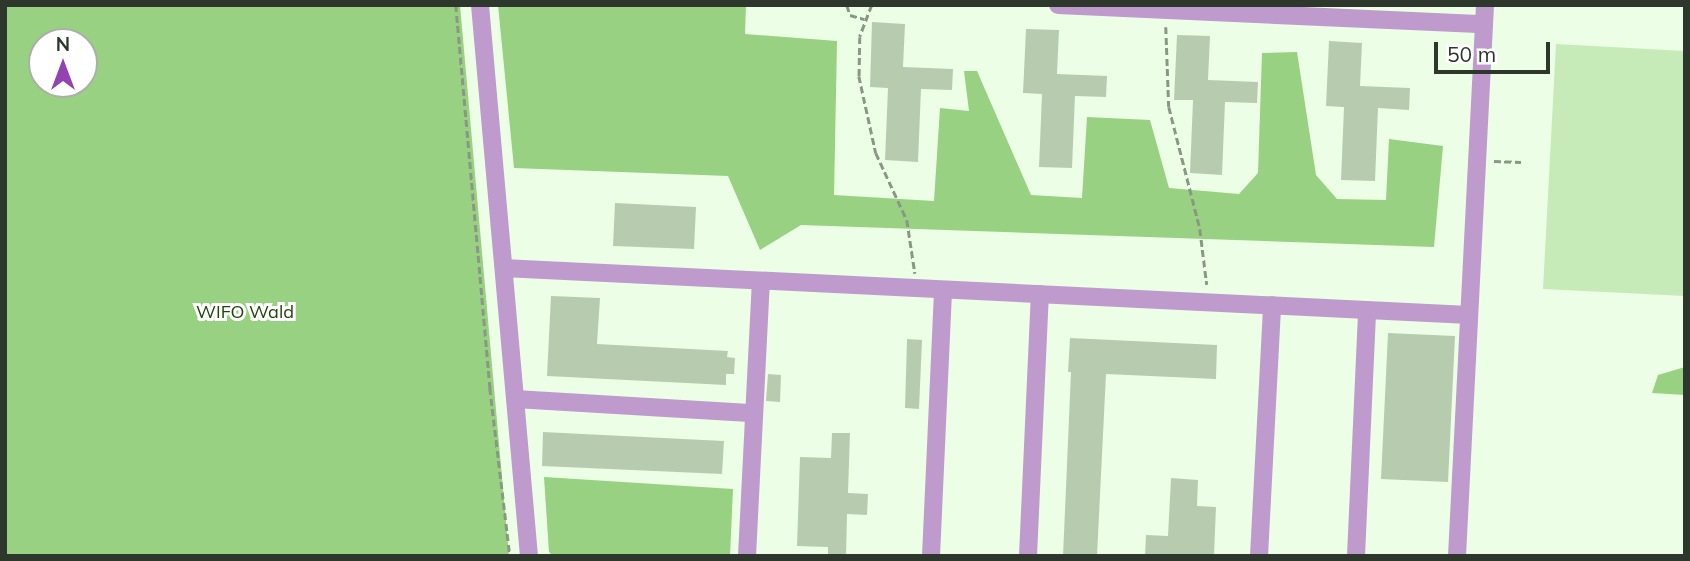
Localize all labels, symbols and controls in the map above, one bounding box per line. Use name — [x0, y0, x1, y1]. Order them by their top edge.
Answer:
north arrow — [28, 28, 98, 98]
scale bar — [1438, 28, 1554, 72]
text: N — [56, 32, 70, 56]
text: 50 m — [1447, 41, 1496, 67]
park label: WIFO Wald — [196, 301, 294, 323]

